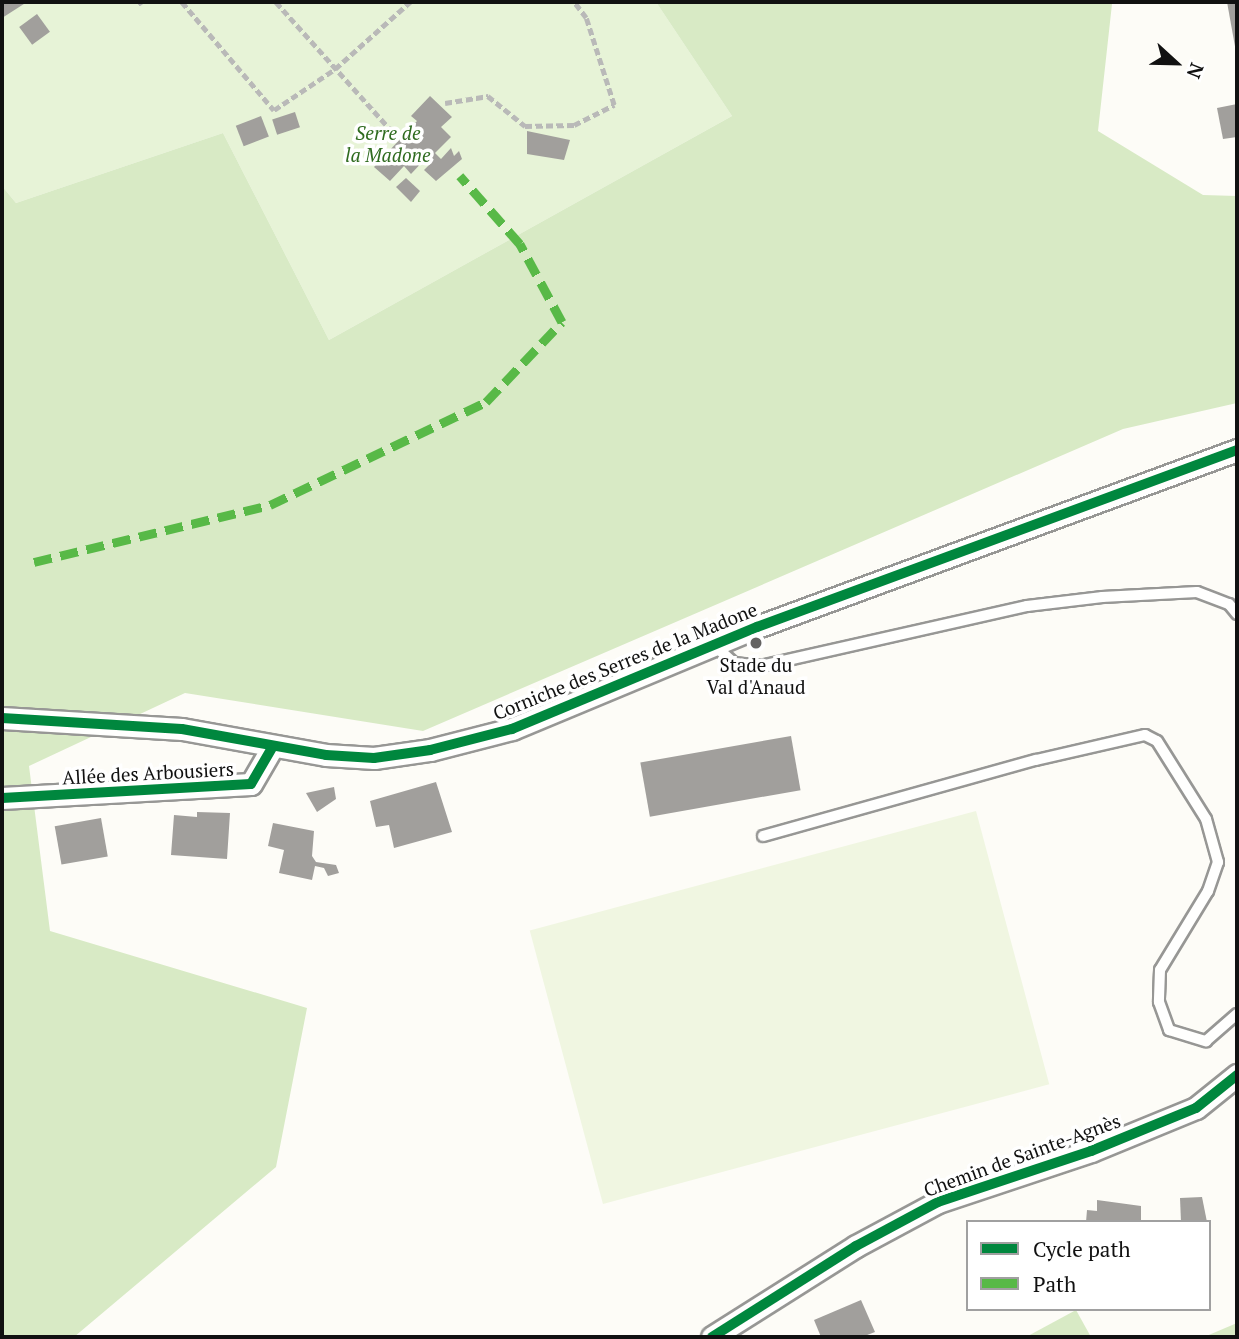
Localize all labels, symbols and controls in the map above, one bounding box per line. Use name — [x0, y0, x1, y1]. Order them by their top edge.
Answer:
north arrow — [1141, 28, 1211, 98]
text: N — [1182, 60, 1210, 82]
park label: Serre de la Madone — [345, 122, 431, 166]
street label: Corniche des Serres de la Madone — [490, 597, 760, 725]
marker: Stade du Val d'Anaud — [748, 635, 764, 651]
place label: Stade du Val d'Anaud — [706, 654, 806, 698]
street label: Allée des Arbousiers — [61, 757, 235, 789]
street label: Chemin de Sainte-Agnès — [920, 1109, 1124, 1201]
legend — [966, 1220, 1211, 1311]
text: Cycle path — [1033, 1235, 1131, 1263]
text: Path — [1033, 1270, 1076, 1298]

